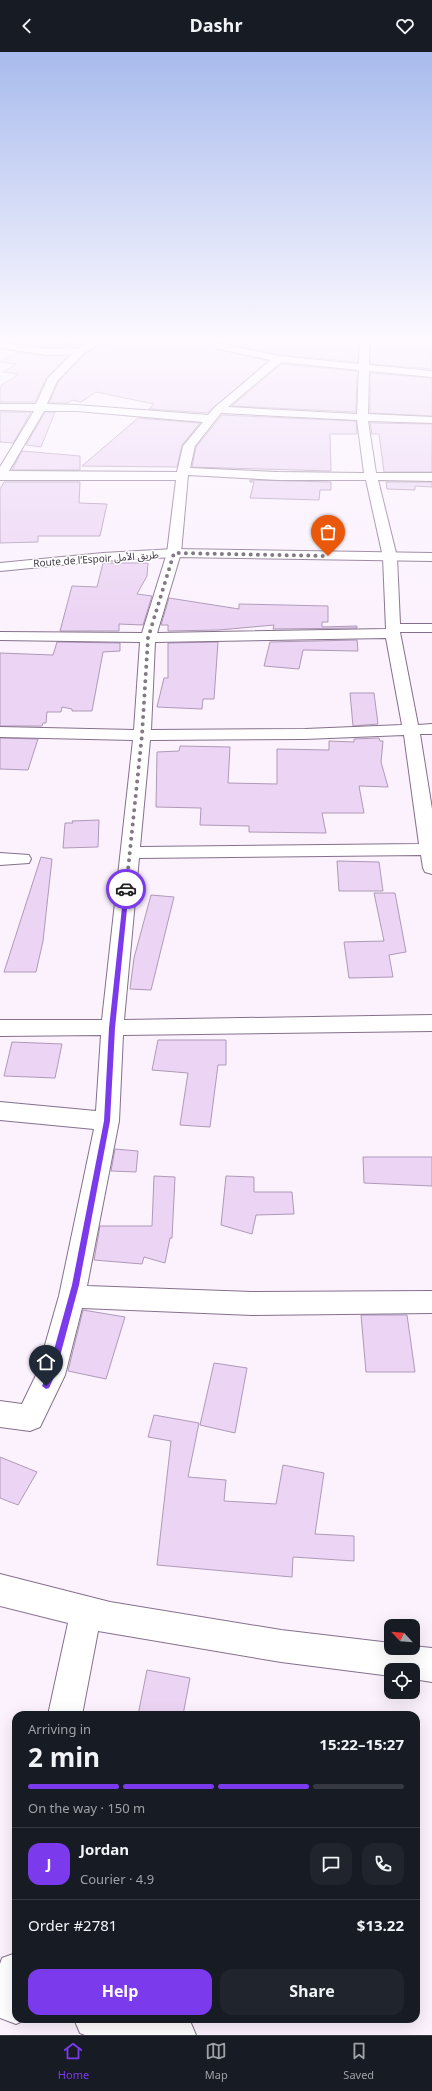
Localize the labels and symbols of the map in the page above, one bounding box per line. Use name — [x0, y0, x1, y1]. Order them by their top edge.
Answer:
pin — [311, 515, 345, 556]
street label: Route de l’Espoir طريق الأمل — [33, 544, 160, 574]
courier — [106, 869, 146, 909]
pin — [29, 1345, 63, 1386]
north arrow — [384, 1619, 420, 1655]

